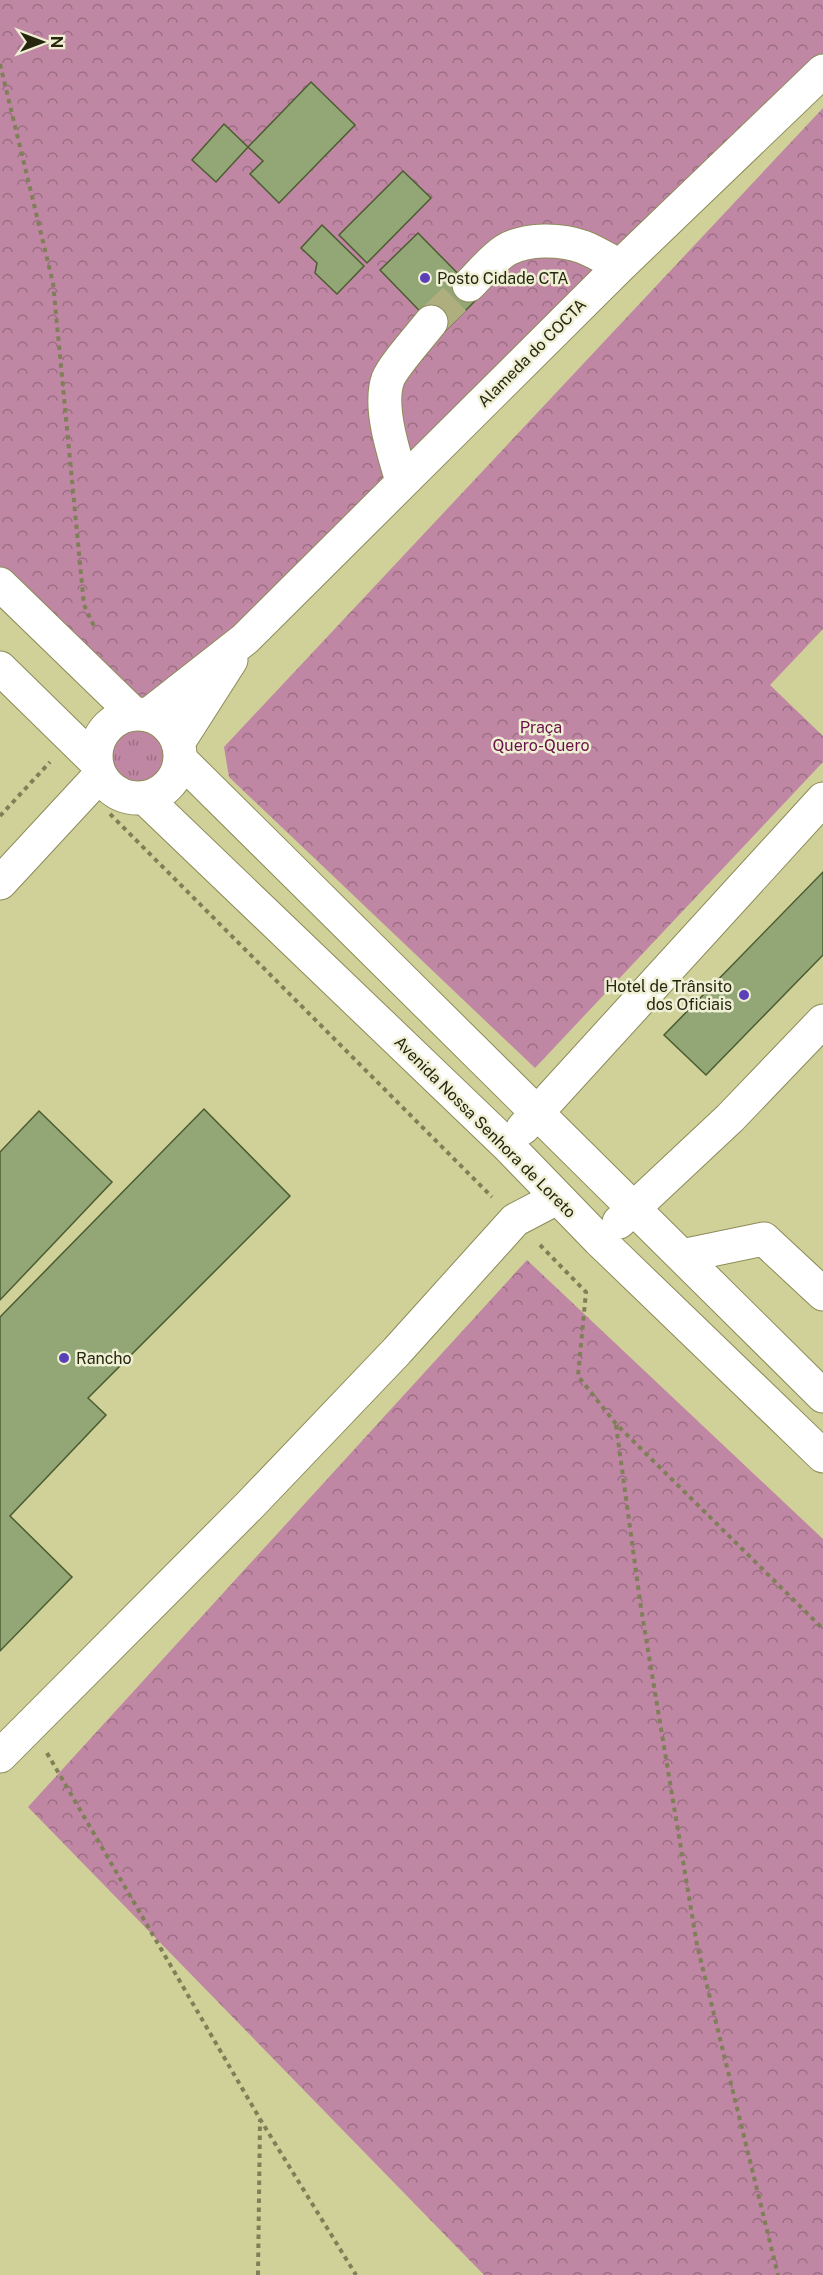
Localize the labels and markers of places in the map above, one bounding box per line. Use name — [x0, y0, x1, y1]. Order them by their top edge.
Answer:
place label: Posto Cidade CTA — [437, 269, 569, 288]
marker: Posto Cidade CTA — [418, 271, 432, 285]
place label: Hotel de Trânsito dos Oficiais — [605, 977, 732, 1014]
marker: Hotel de Trânsito dos Oficiais — [737, 988, 751, 1002]
place label: Rancho — [76, 1349, 132, 1368]
marker: Rancho — [57, 1351, 71, 1365]

